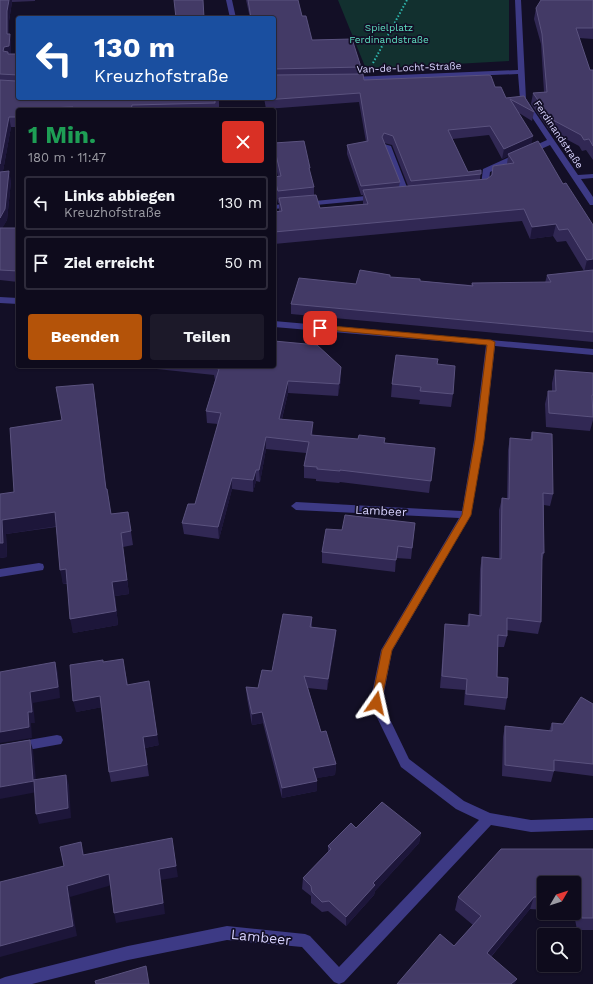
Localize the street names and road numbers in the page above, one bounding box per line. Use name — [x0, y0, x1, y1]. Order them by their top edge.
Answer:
street label: Van-de-Locht-Straße — [357, 60, 462, 75]
street label: Ferdinandstraße — [532, 98, 585, 170]
street label: Lambeer — [355, 503, 407, 519]
street label: Lambeer — [230, 926, 292, 948]

